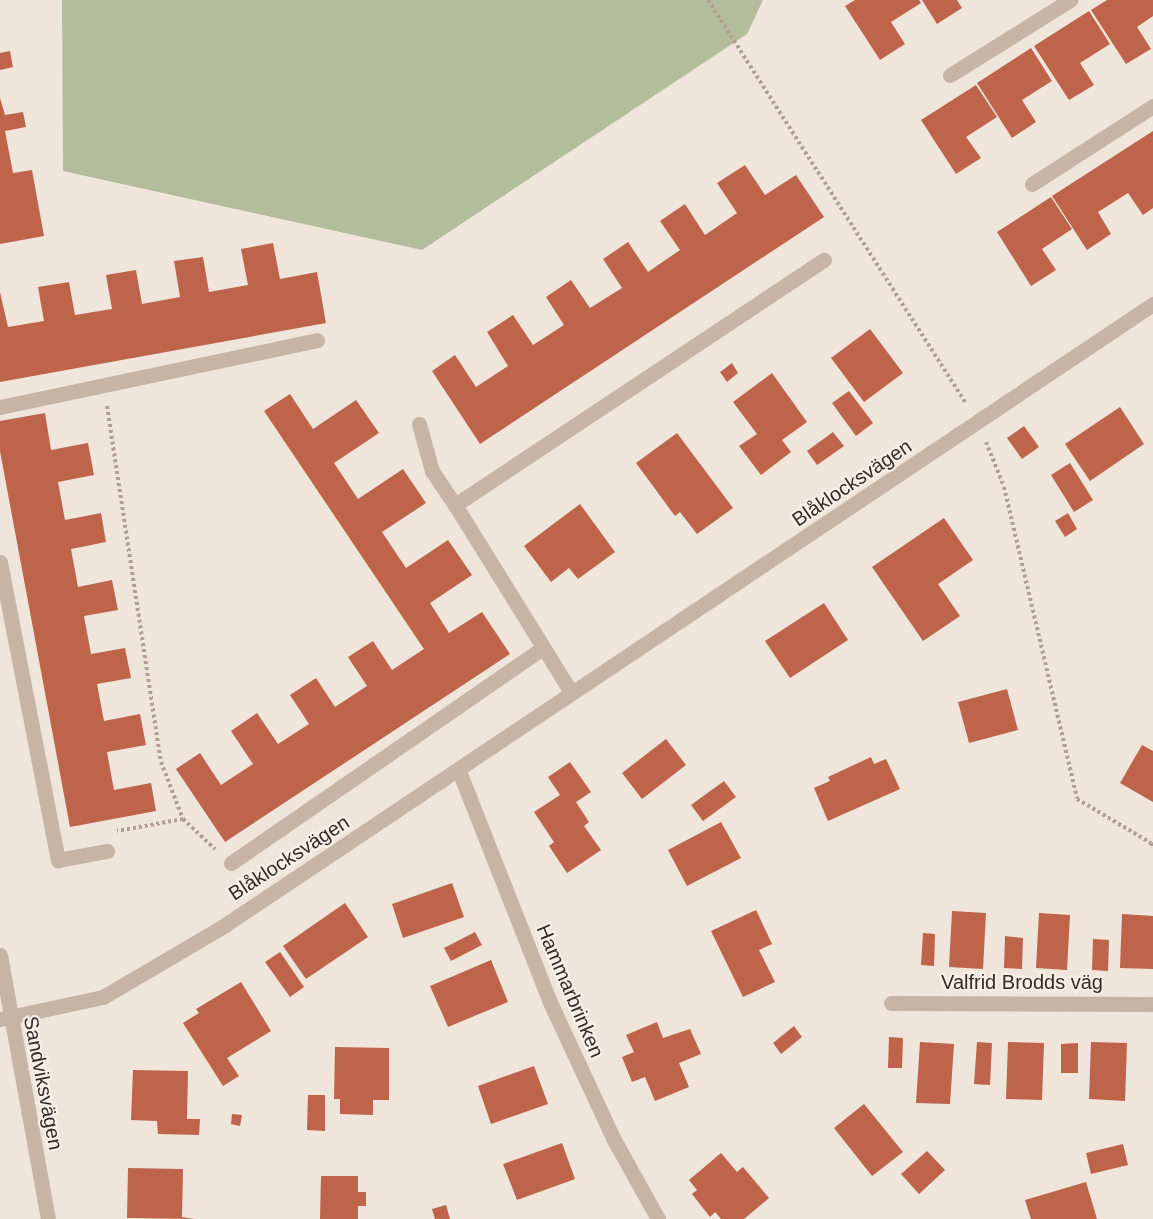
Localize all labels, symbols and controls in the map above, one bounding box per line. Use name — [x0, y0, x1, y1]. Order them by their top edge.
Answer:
street label: Blåklocksvägen — [788, 434, 916, 532]
street label: Blåklocksvägen — [224, 810, 354, 906]
street label: Hammarbrinken — [531, 921, 609, 1061]
street label: Valfrid Brodds väg — [941, 970, 1103, 994]
street label: Sandviksvägen — [18, 1014, 68, 1152]

